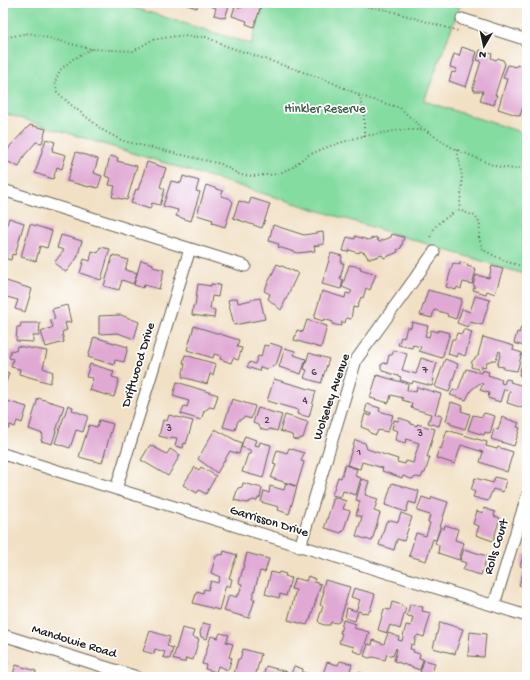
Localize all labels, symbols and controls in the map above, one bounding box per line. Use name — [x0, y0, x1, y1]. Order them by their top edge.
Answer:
north arrow — [464, 26, 504, 66]
text: N — [478, 47, 487, 60]
park label: Hinkler Reserve — [284, 102, 366, 117]
street label: Driftwood Drive — [119, 321, 159, 410]
street label: Wolseley Avenue — [310, 352, 354, 442]
house number: 7 — [421, 365, 428, 377]
house number: 6 — [311, 367, 317, 379]
house number: 4 — [302, 395, 308, 407]
house number: 2 — [264, 415, 270, 427]
house number: 3 — [165, 423, 172, 435]
house number: 3 — [416, 428, 423, 440]
house number: 1 — [356, 447, 361, 459]
street label: Garrisson Drive — [228, 503, 310, 541]
street label: Rolls Court — [482, 516, 513, 576]
street label: Mandowie Road — [30, 622, 120, 662]

